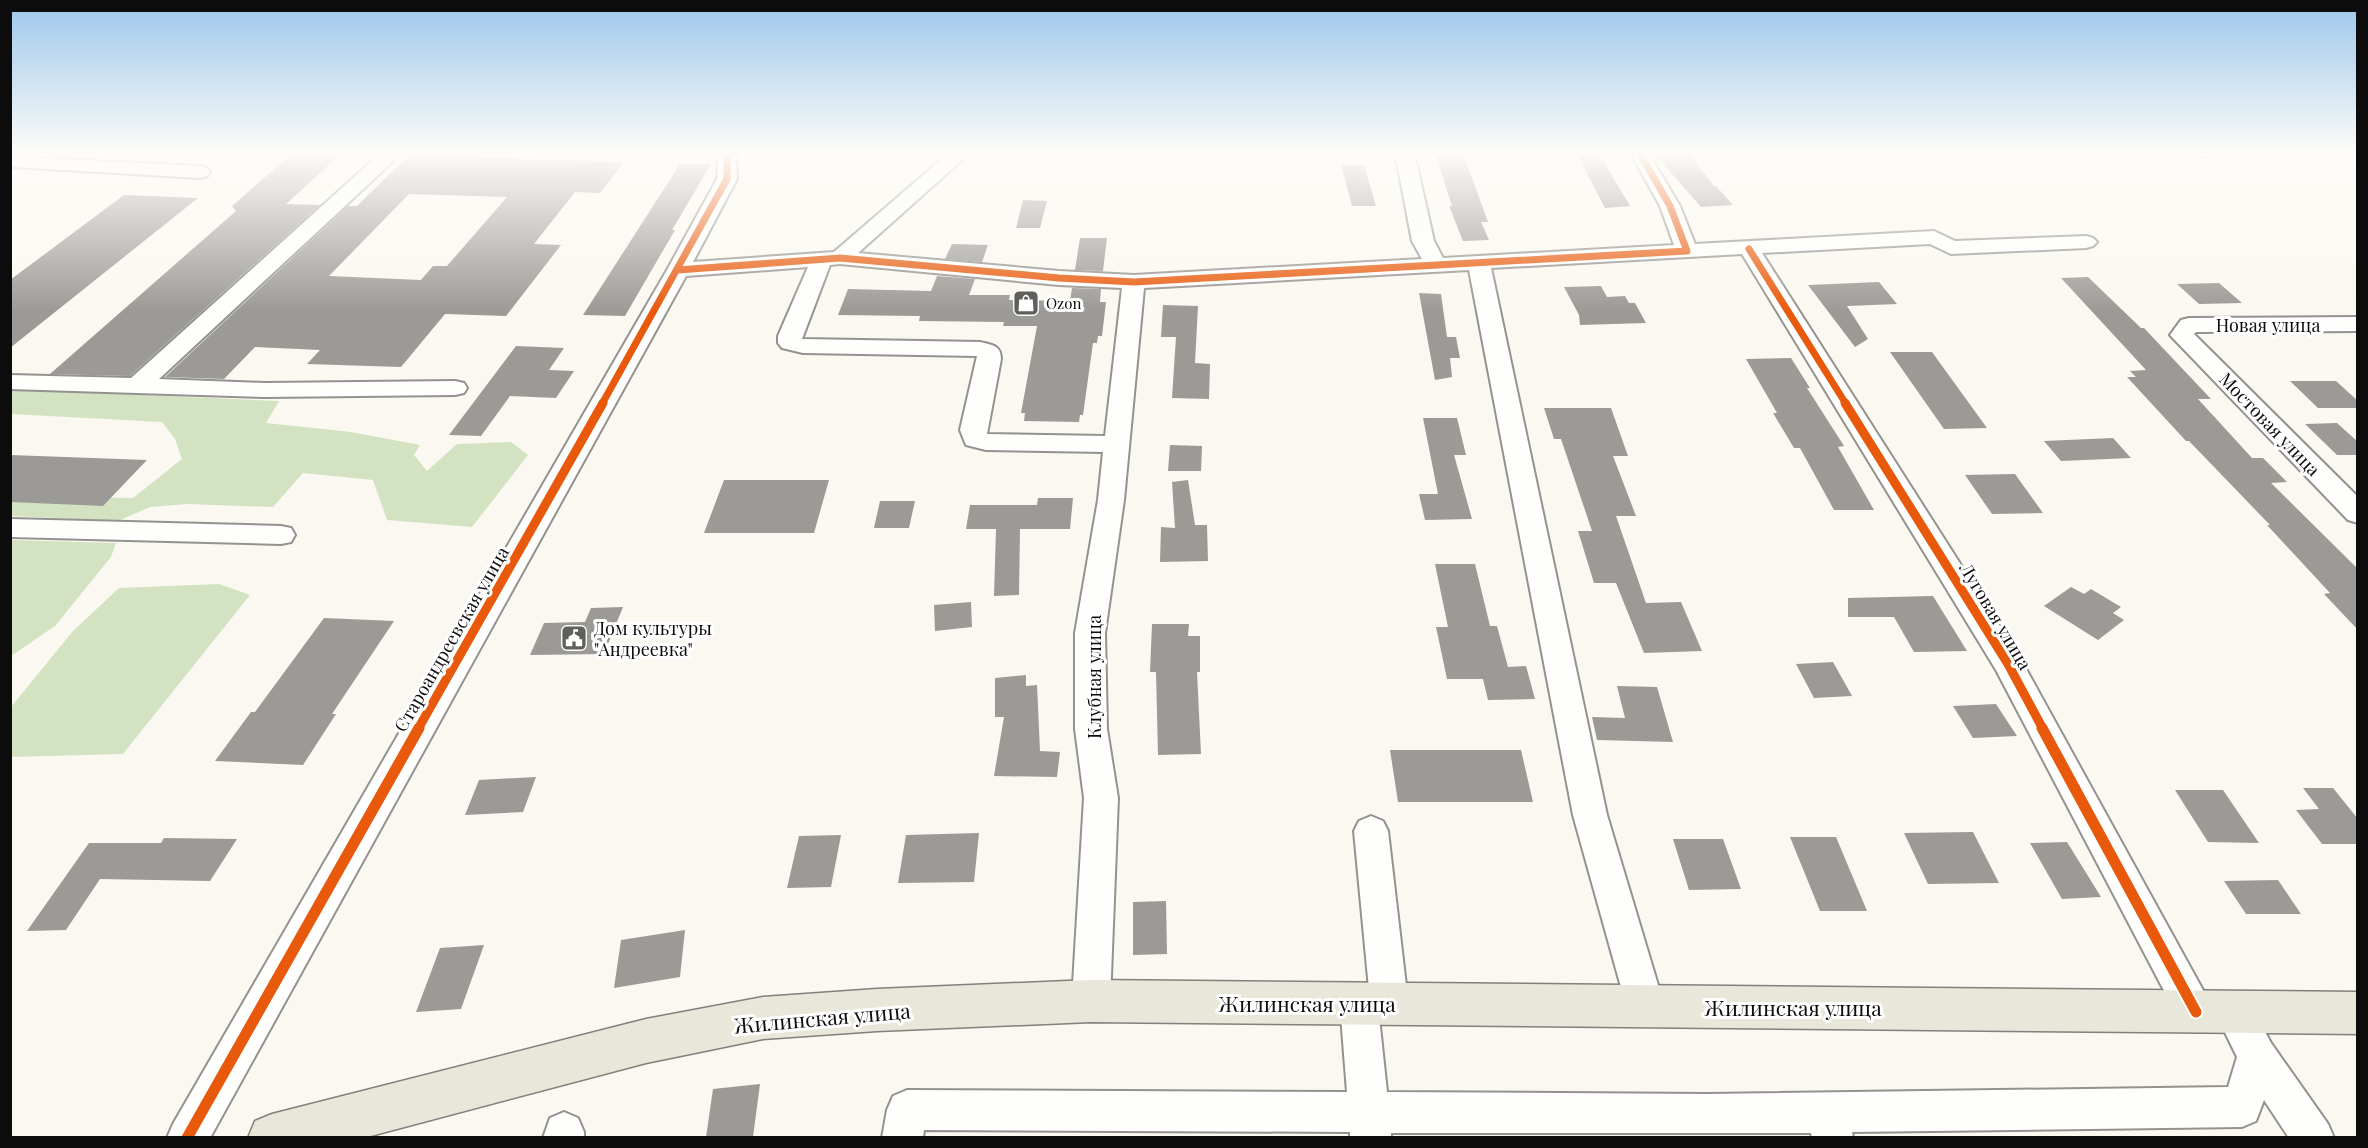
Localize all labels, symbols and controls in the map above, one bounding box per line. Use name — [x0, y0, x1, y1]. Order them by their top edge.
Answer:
shop icon: Ozon — [1011, 288, 1041, 318]
place label: Ozon — [1046, 293, 1081, 313]
street label: Новая улица — [2216, 313, 2320, 337]
street label: Мостовая улица — [2214, 367, 2326, 481]
street label: Староандреевская улица — [388, 542, 514, 736]
street label: Луговая улица — [1954, 557, 2037, 674]
street label: Клубная улица — [1082, 615, 1106, 739]
place label: Дом культуры "Андреевка" — [594, 616, 712, 661]
public building icon: Дом культуры "Андреевка" — [559, 623, 589, 653]
street label: Жилинская улица — [1218, 989, 1396, 1017]
street label: Жилинская улица — [1704, 993, 1882, 1021]
street label: Жилинская улица — [732, 995, 912, 1039]

